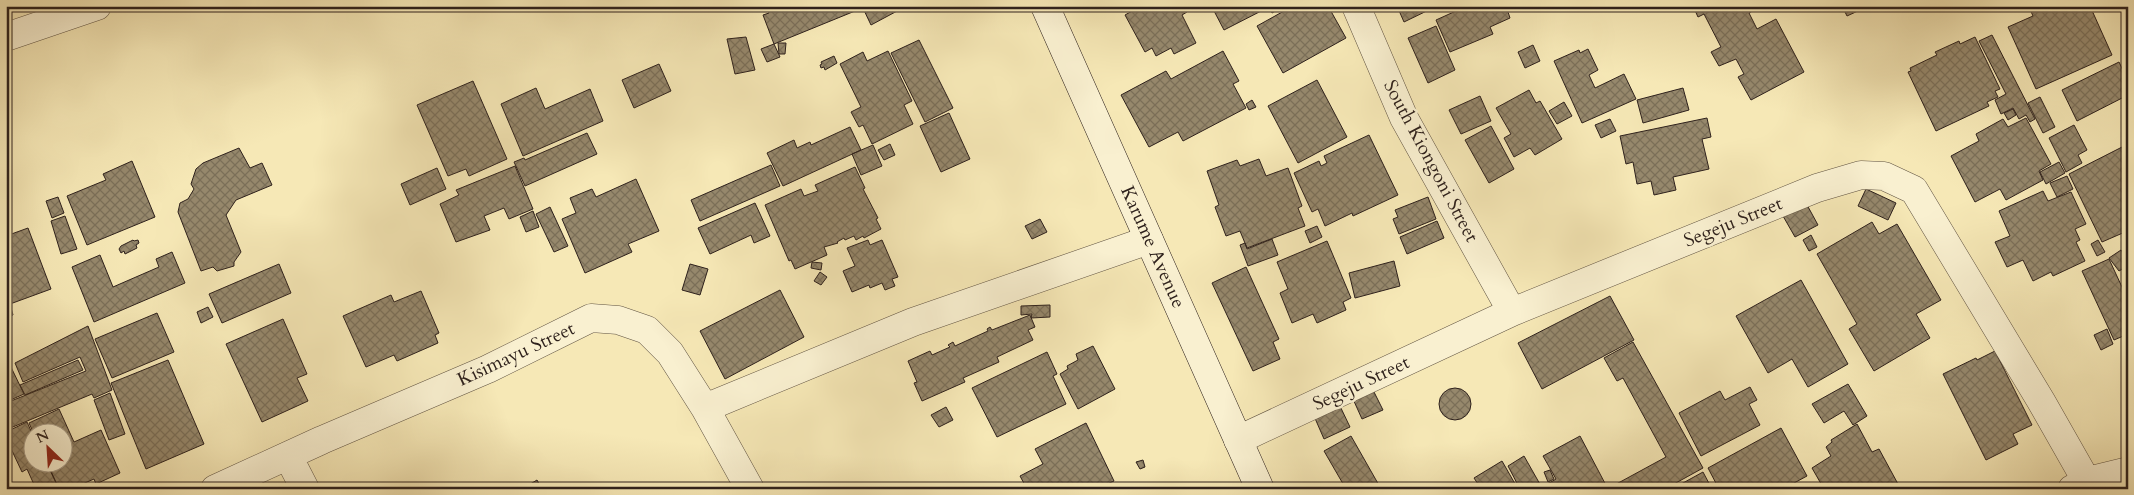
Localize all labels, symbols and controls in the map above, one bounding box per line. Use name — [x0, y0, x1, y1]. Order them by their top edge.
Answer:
street label: South Kiongoni Street — [1377, 75, 1485, 247]
street label: Karume Avenue — [1114, 182, 1192, 312]
street label: Segeju Street — [1680, 190, 1786, 254]
street label: Kisimayu Street — [453, 315, 579, 393]
street label: Segeju Street — [1308, 349, 1414, 417]
north arrow — [22, 422, 72, 472]
text: N — [33, 425, 52, 448]

